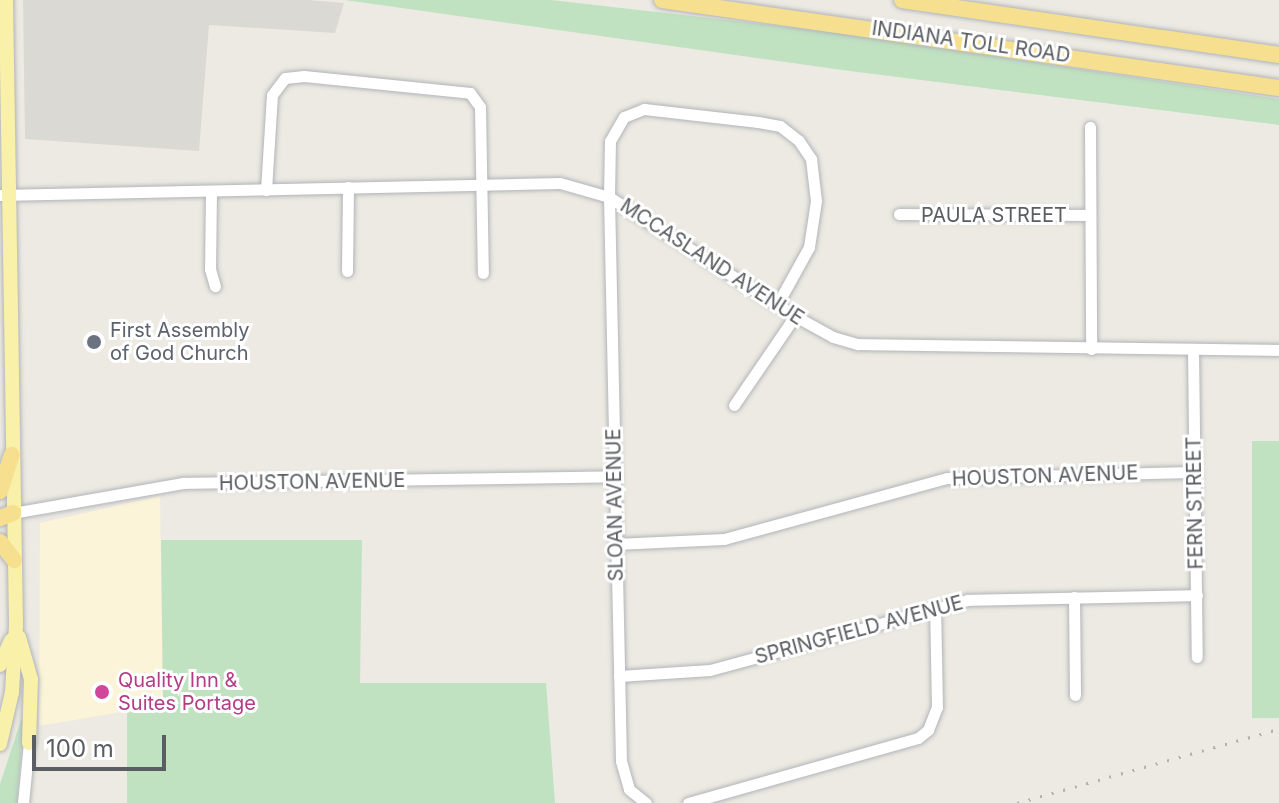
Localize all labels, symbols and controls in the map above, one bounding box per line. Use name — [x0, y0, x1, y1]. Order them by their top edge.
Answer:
street label: INDIANA TOLL ROAD — [870, 16, 1072, 68]
street label: MCCASLAND AVENUE — [616, 194, 808, 330]
street label: PAULA STREET — [921, 203, 1067, 227]
place label: First Assembly of God Church — [110, 318, 249, 365]
marker: First Assembly of God Church — [85, 333, 103, 351]
street label: SLOAN AVENUE — [602, 428, 628, 582]
street label: FERN STREET — [1182, 436, 1208, 570]
street label: HOUSTON AVENUE — [951, 461, 1139, 491]
street label: HOUSTON AVENUE — [219, 468, 405, 496]
street label: SPRINGFIELD AVENUE — [752, 591, 966, 669]
place label: Quality Inn & Suites Portage — [118, 668, 256, 715]
marker: Quality Inn & Suites Portage — [93, 683, 111, 701]
scale bar — [36, 719, 170, 769]
text: 100 m — [46, 734, 114, 763]

